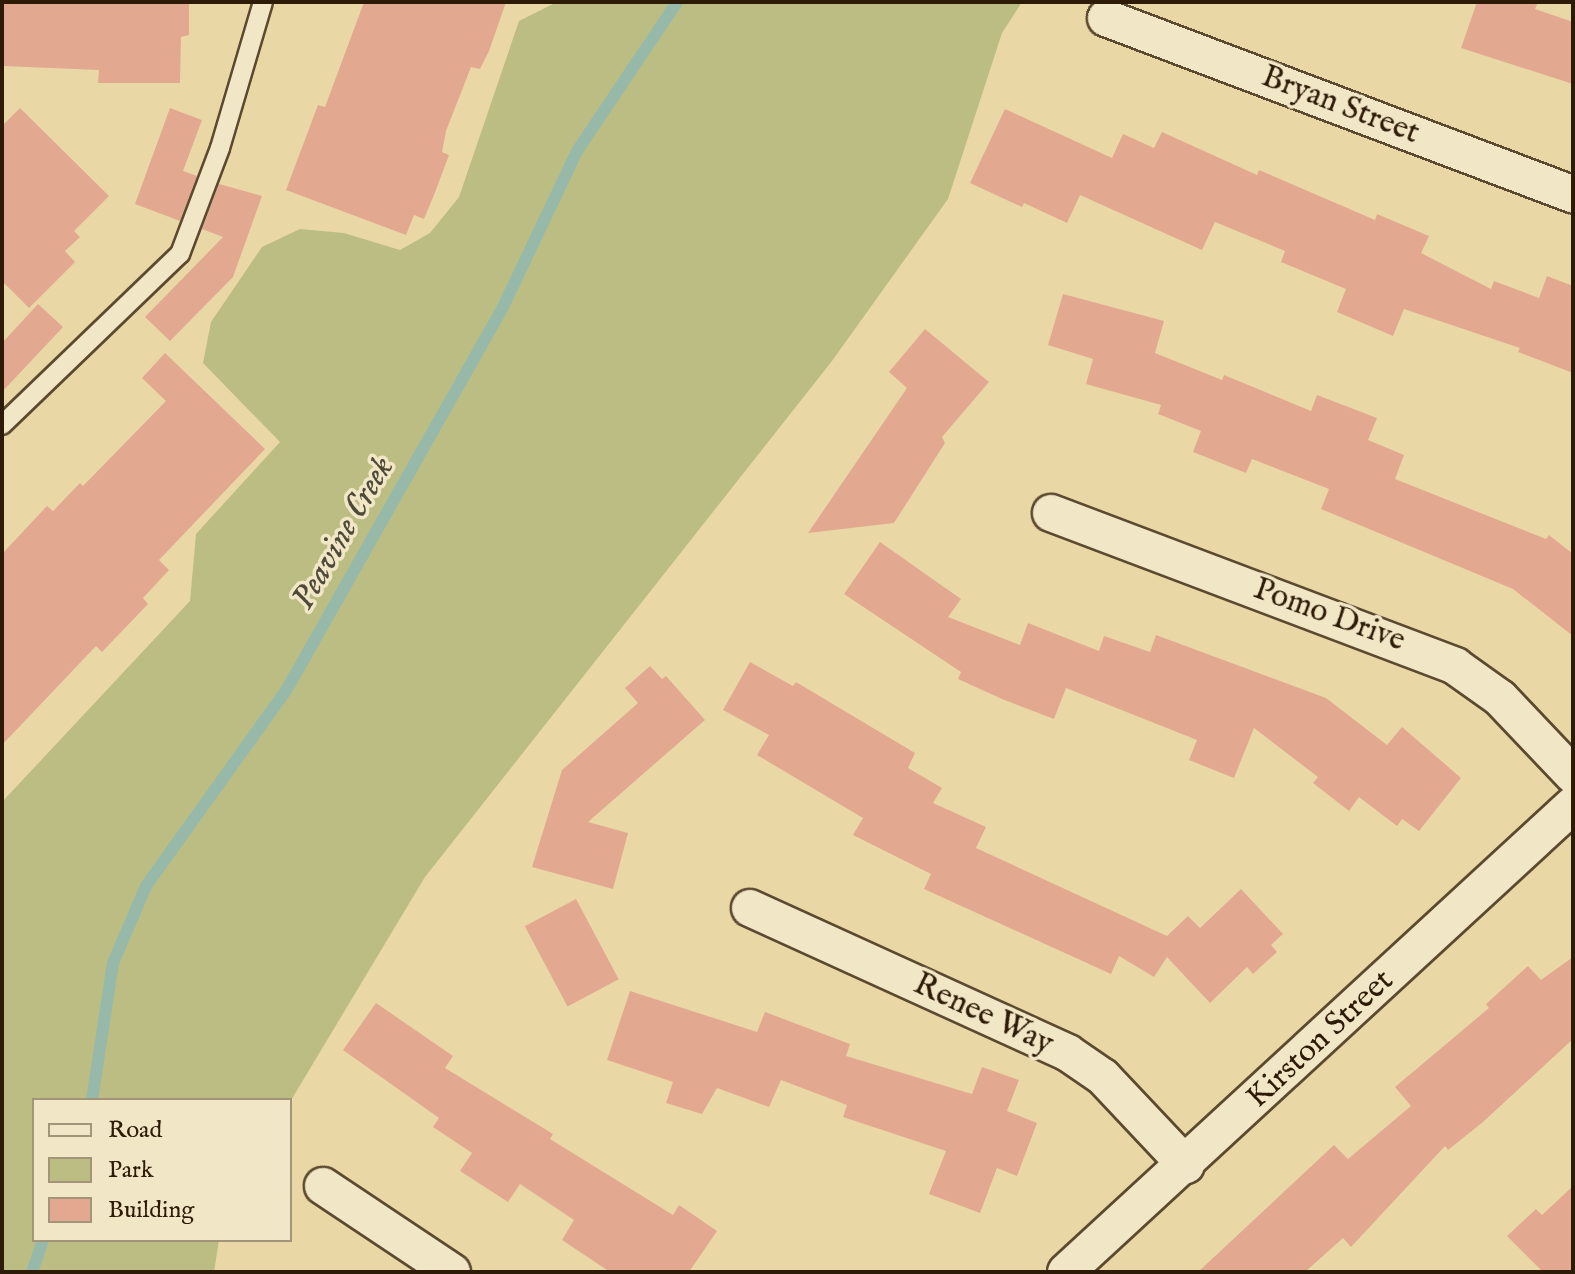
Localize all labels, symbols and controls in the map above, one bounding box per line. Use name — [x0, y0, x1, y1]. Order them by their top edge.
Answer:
street label: Bryan Street — [1256, 58, 1424, 154]
water label: Peavine Creek — [283, 449, 403, 617]
street label: Pomo Drive — [1248, 571, 1410, 661]
street label: Kirston Street — [1240, 962, 1402, 1118]
street label: Renee Way — [907, 966, 1059, 1064]
legend — [32, 1098, 292, 1242]
text: Road — [108, 1115, 162, 1146]
text: Park — [108, 1155, 154, 1186]
text: Building — [108, 1195, 194, 1226]

